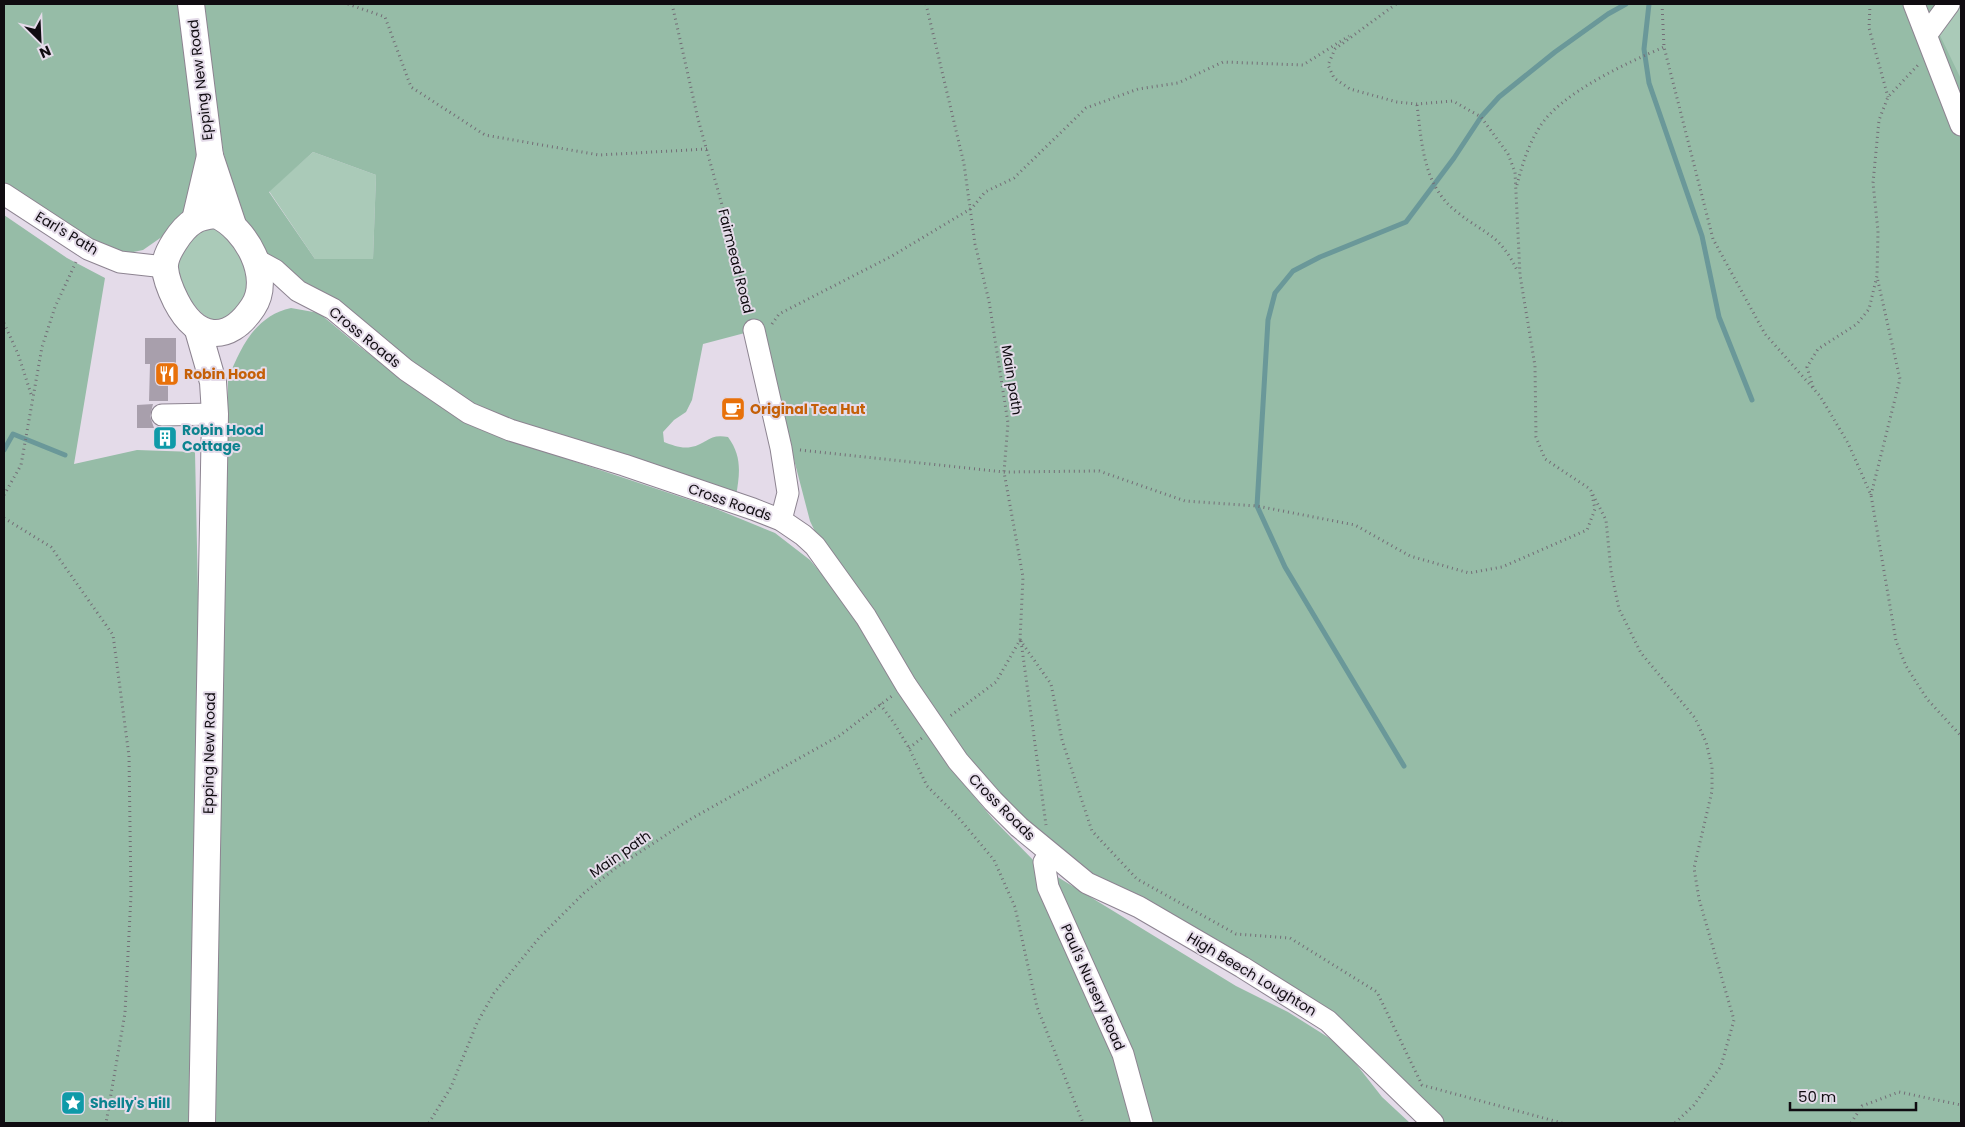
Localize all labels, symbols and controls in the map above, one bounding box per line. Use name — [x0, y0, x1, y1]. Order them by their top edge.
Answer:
north arrow — [15, 15, 65, 65]
street label: Epping New Road — [183, 18, 217, 142]
text: N — [36, 41, 54, 63]
street label: Earl's Path — [32, 206, 102, 260]
street label: Fairmead Road — [713, 206, 759, 316]
street label: Cross Roads — [325, 302, 405, 372]
street label: Main path — [997, 344, 1027, 416]
restaurant icon: Robin Hood — [154, 361, 180, 387]
place label: Robin Hood — [184, 364, 266, 384]
cafe icon: Original Tea Hut — [720, 396, 746, 422]
place label: Original Tea Hut — [750, 399, 866, 419]
place label: Robin Hood Cottage — [182, 420, 264, 456]
building icon: Robin Hood Cottage — [152, 425, 178, 451]
street label: Cross Roads — [686, 478, 774, 526]
street label: Epping New Road — [198, 692, 220, 814]
street label: Cross Roads — [964, 769, 1040, 845]
street label: Main path — [585, 826, 655, 882]
street label: Paul's Nursery Road — [1056, 921, 1130, 1053]
street label: High Beech Loughton — [1183, 927, 1321, 1021]
scale bar — [1790, 1080, 1916, 1112]
text: 50 m — [1798, 1086, 1836, 1107]
place icon: Shelly's Hill — [60, 1090, 86, 1116]
place label: Shelly's Hill — [90, 1093, 170, 1113]

